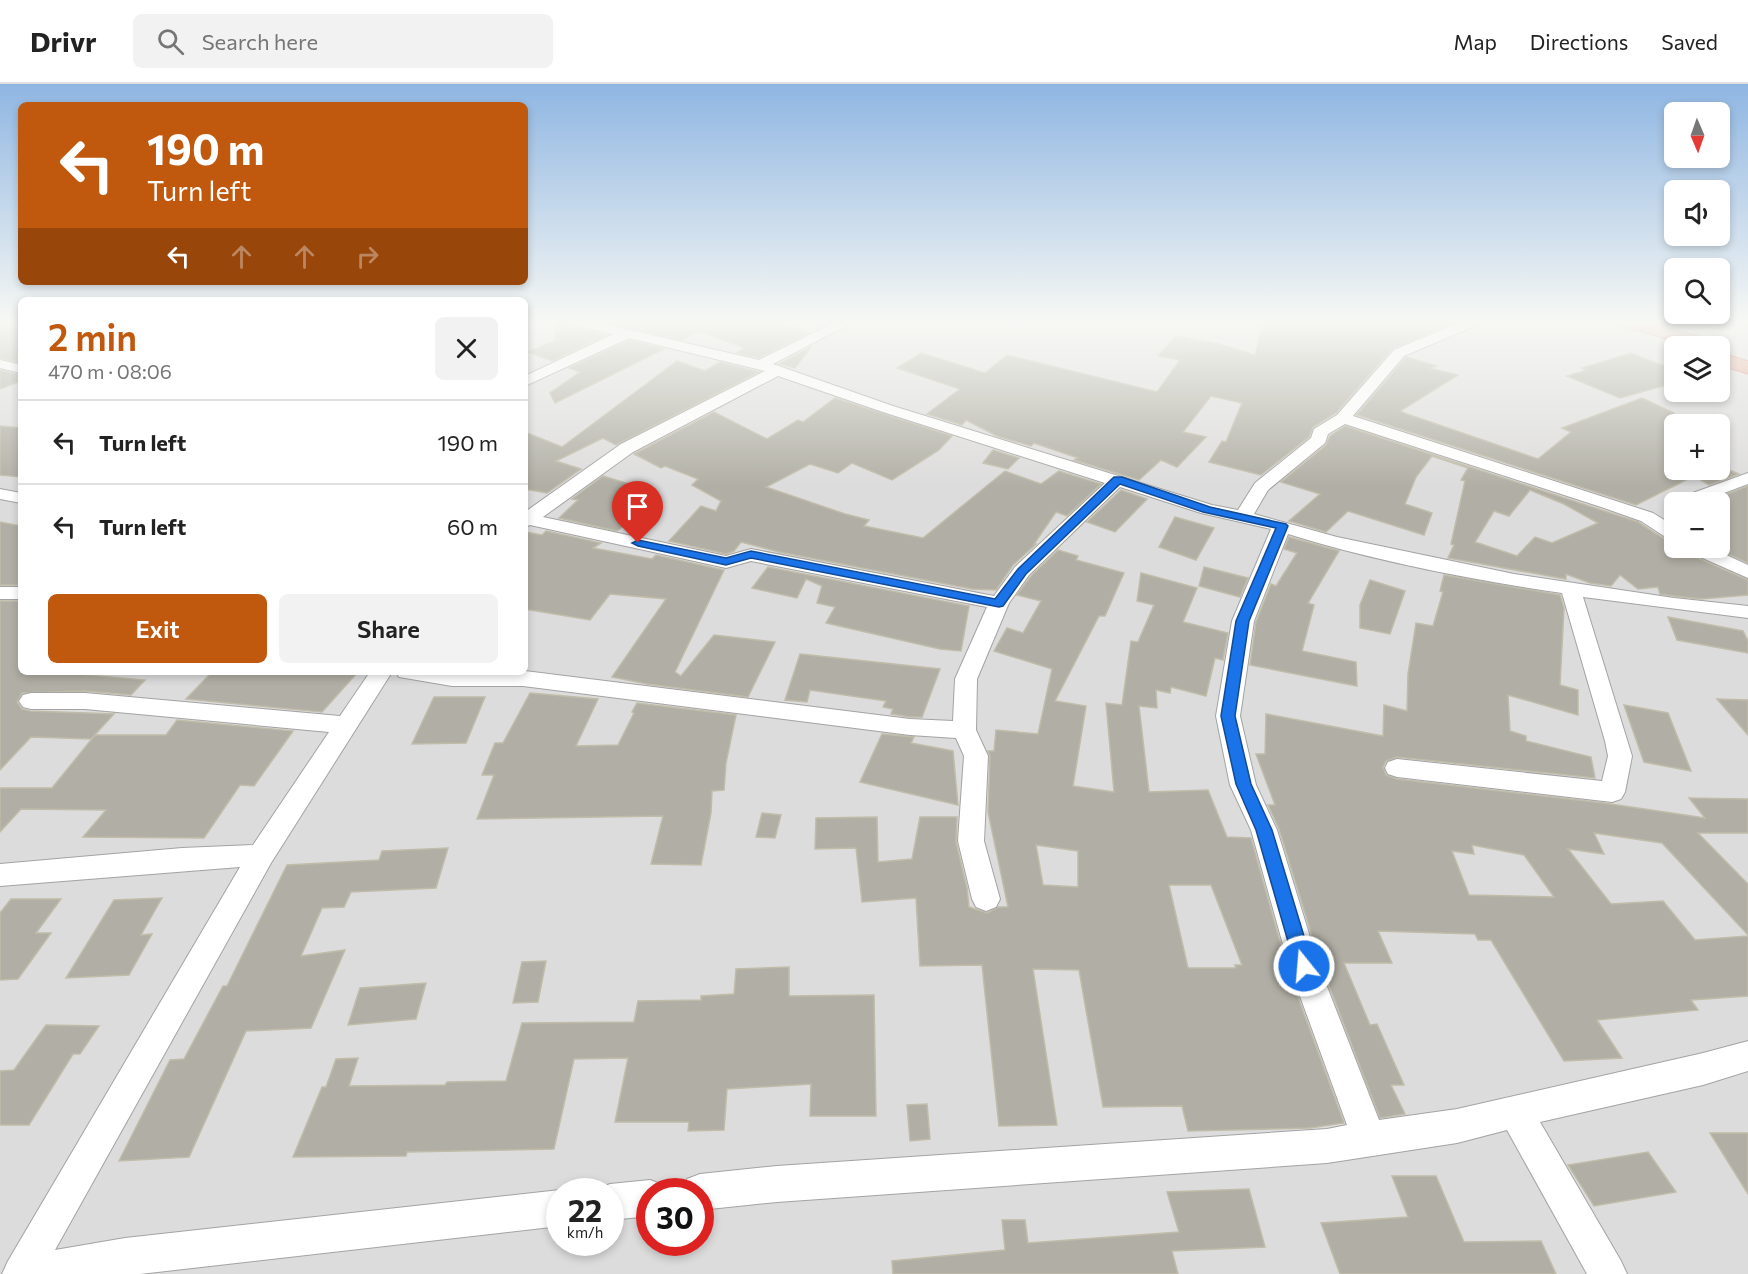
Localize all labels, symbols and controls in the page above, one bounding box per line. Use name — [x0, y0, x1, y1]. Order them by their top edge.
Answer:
search box — [133, 14, 553, 68]
text: Drivr — [30, 24, 97, 58]
icon: search — [154, 25, 187, 58]
text: Search here — [202, 28, 318, 55]
text: Map — [1454, 29, 1497, 54]
text: Directions — [1530, 29, 1628, 54]
text: Saved — [1661, 29, 1718, 54]
north arrow — [1664, 102, 1730, 168]
map controls — [1664, 102, 1730, 558]
text: 190 m — [147, 122, 265, 174]
icon: left — [48, 126, 126, 204]
text: Turn left — [147, 174, 251, 207]
button: sound — [1664, 180, 1730, 246]
icon: left — [162, 240, 195, 273]
icon: ahead — [225, 240, 258, 273]
icon: ahead — [288, 240, 321, 273]
icon: right — [351, 240, 384, 273]
button: search — [1664, 258, 1730, 324]
text: 2 min — [48, 314, 137, 358]
button: close — [435, 317, 498, 380]
button: layers — [1664, 336, 1730, 402]
text: 470 m · 08:06 — [48, 359, 172, 383]
button: + — [1664, 414, 1730, 480]
icon: left — [48, 426, 81, 459]
text: Turn left — [99, 429, 186, 456]
text: 190 m — [437, 429, 498, 456]
pin — [612, 481, 663, 543]
icon: arrive — [621, 490, 654, 523]
button: − — [1664, 492, 1730, 558]
icon: left — [48, 510, 81, 543]
text: Turn left — [99, 513, 186, 540]
text: 60 m — [447, 513, 498, 540]
button: Exit — [48, 594, 267, 663]
button: Share — [279, 594, 498, 663]
position arrow — [1272, 934, 1336, 998]
speed limit sign: 30 — [636, 1178, 714, 1256]
text: 22 — [568, 1191, 602, 1228]
text: km/h — [567, 1223, 603, 1241]

